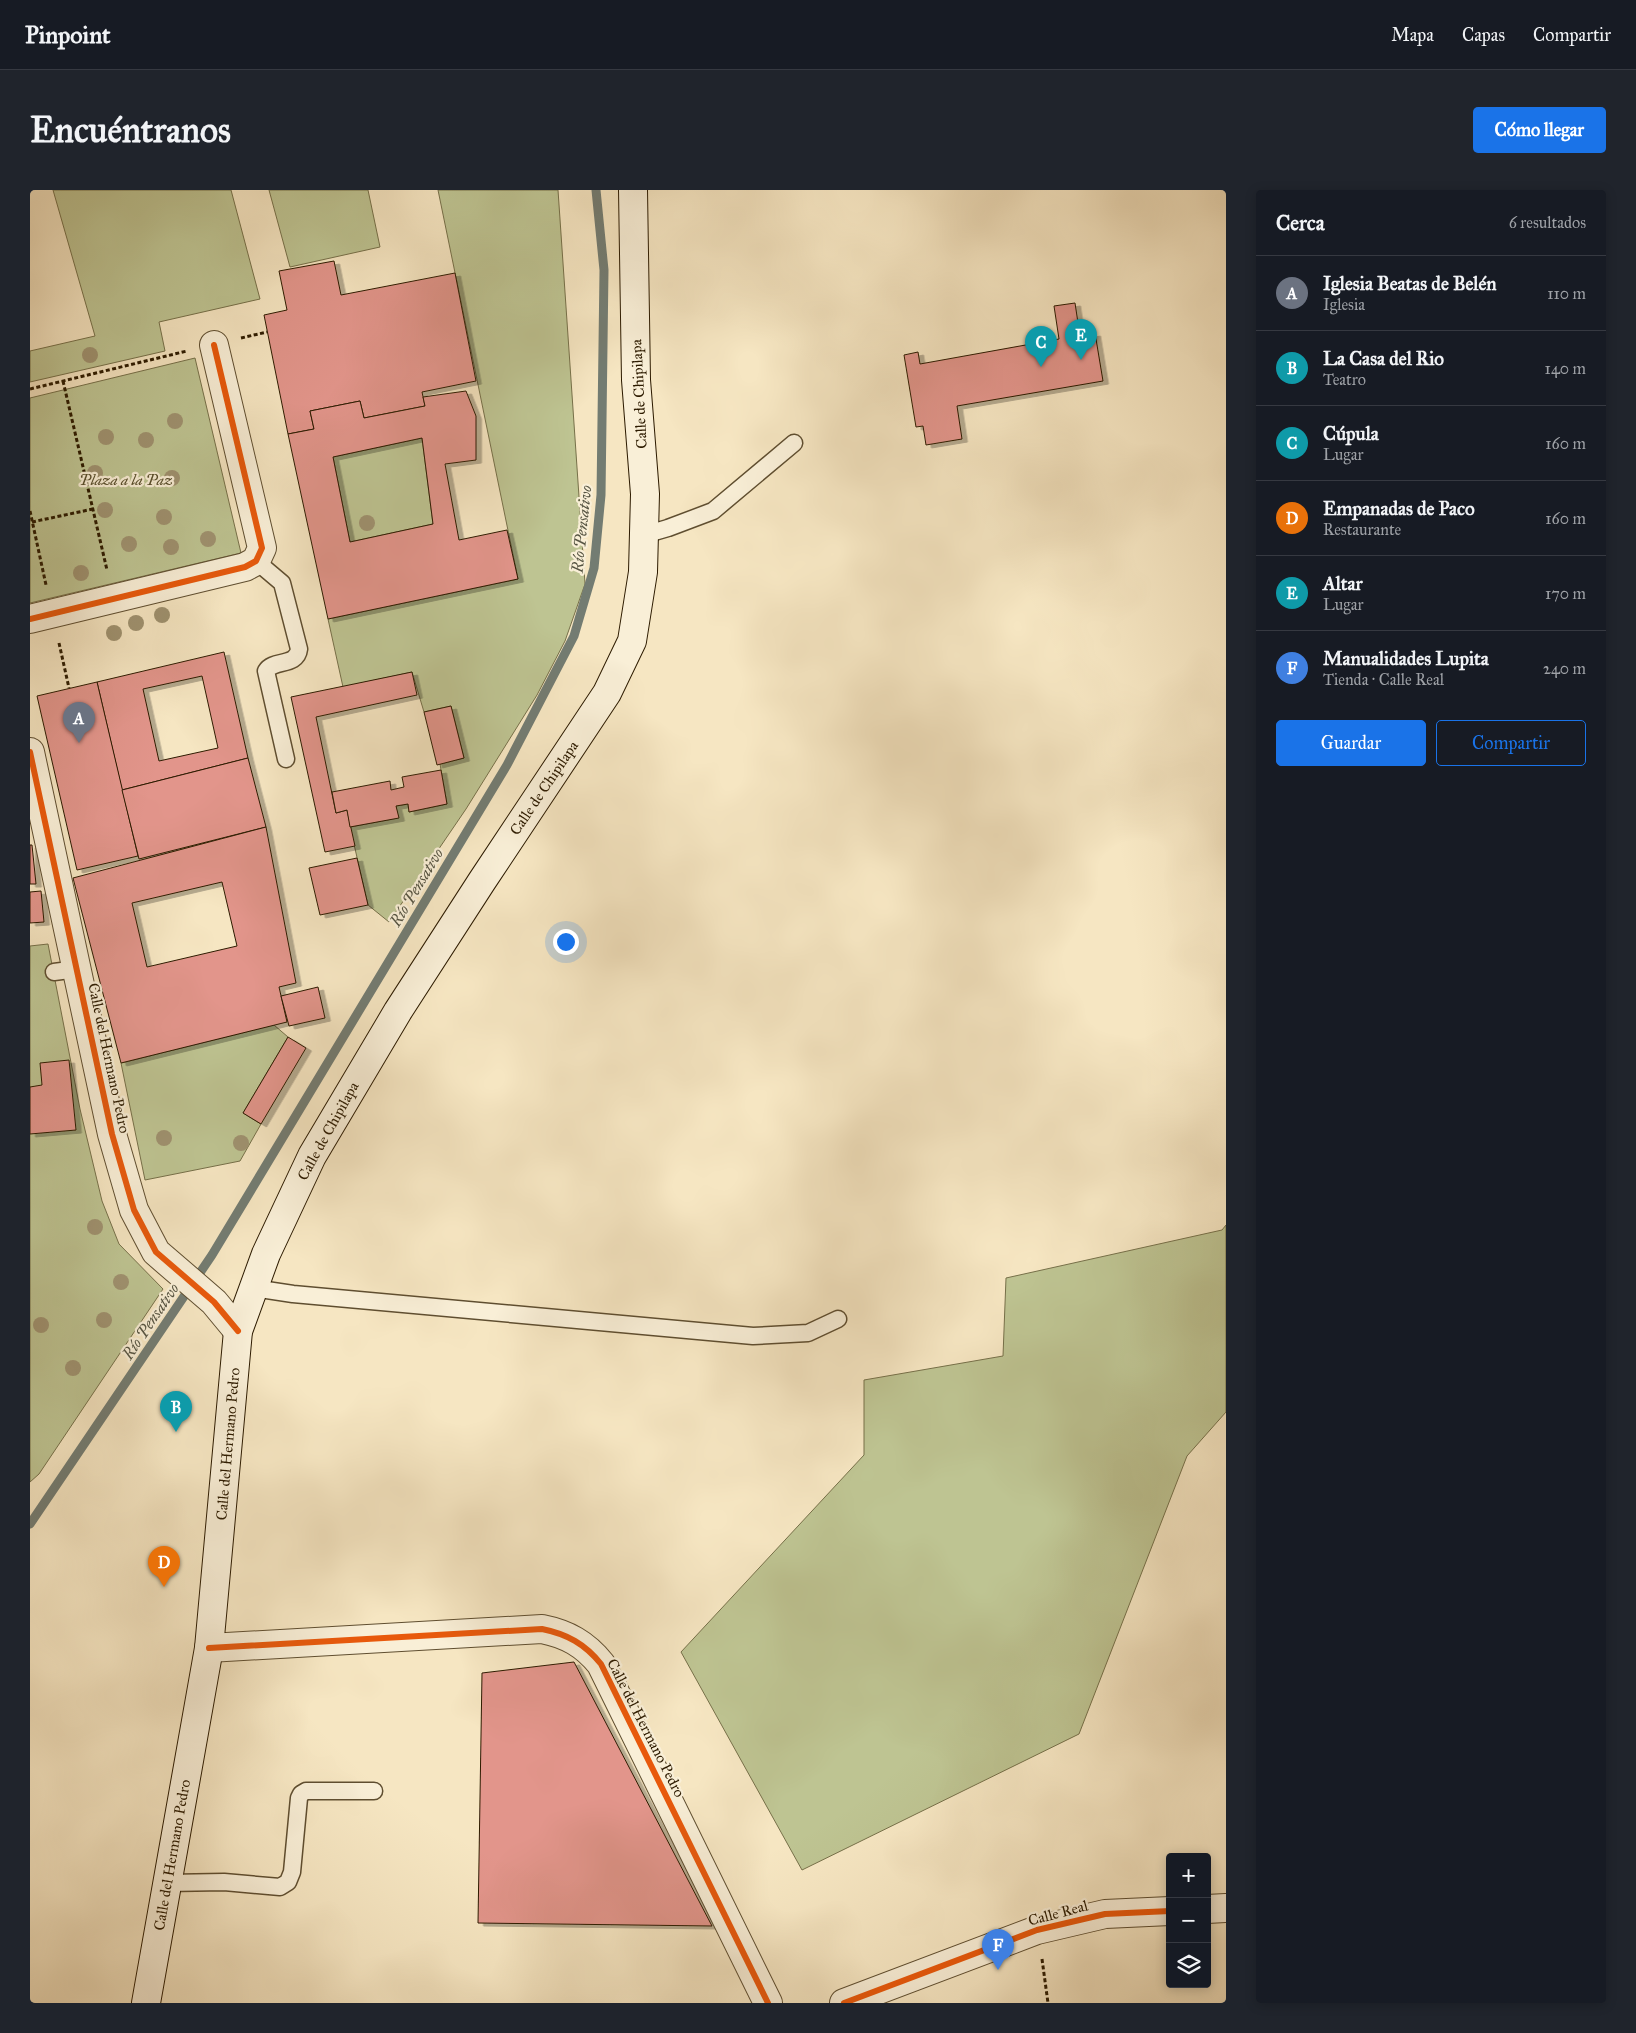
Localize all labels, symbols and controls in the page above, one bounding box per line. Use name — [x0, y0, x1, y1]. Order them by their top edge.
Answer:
text: Pinpoint — [25, 20, 111, 50]
text: Mapa — [1391, 24, 1434, 46]
text: Capas — [1462, 24, 1505, 46]
text: Compartir — [1533, 24, 1611, 46]
button: Cómo llegar — [1473, 107, 1606, 153]
text: Encuéntranos — [30, 109, 231, 152]
text: Cerca — [1276, 210, 1325, 236]
text: 6 resultados — [1509, 213, 1586, 232]
text: Iglesia Beatas de Belén — [1323, 272, 1497, 295]
text: A — [1287, 284, 1297, 303]
text: 110 m — [1547, 284, 1586, 303]
text: Iglesia — [1323, 295, 1365, 314]
pin: E — [1065, 319, 1097, 360]
pin: C — [1025, 326, 1057, 367]
street label: Calle de Chipilapa — [627, 338, 651, 449]
text: La Casa del Rio — [1323, 347, 1444, 370]
text: B — [1287, 359, 1297, 378]
text: 140 m — [1545, 359, 1586, 378]
text: Teatro — [1323, 370, 1366, 389]
text: Cúpula — [1323, 422, 1379, 445]
text: C — [1287, 434, 1297, 453]
text: 160 m — [1545, 434, 1586, 453]
text: Lugar — [1323, 445, 1364, 464]
park label: Plaza a la Paz — [79, 471, 173, 489]
water label: Río Pensativo — [567, 484, 596, 575]
text: Empanadas de Paco — [1323, 497, 1475, 520]
text: D — [1286, 509, 1298, 528]
text: 160 m — [1545, 509, 1586, 528]
text: Restaurante — [1323, 520, 1401, 539]
text: Altar — [1323, 572, 1363, 595]
text: E — [1286, 584, 1298, 603]
text: 170 m — [1545, 584, 1586, 603]
text: Lugar — [1323, 595, 1364, 614]
text: Manualidades Lupita — [1323, 647, 1489, 670]
text: F — [1287, 659, 1297, 678]
text: 240 m — [1543, 659, 1586, 678]
text: Tienda · Calle Real — [1323, 670, 1444, 689]
pin: A — [63, 702, 95, 743]
button: Guardar — [1276, 720, 1426, 766]
button: Compartir — [1436, 720, 1586, 766]
street label: Calle de Chipilapa — [506, 737, 582, 838]
water label: Río Pensativo — [385, 845, 447, 931]
your location — [553, 929, 579, 955]
street label: Calle del Hermano Pedro — [84, 981, 134, 1135]
street label: Calle de Chipilapa — [294, 1078, 363, 1183]
water label: Río Pensativo — [117, 1280, 183, 1364]
street label: Calle del Hermano Pedro — [212, 1367, 244, 1521]
pin: B — [160, 1391, 192, 1432]
pin: D — [148, 1546, 180, 1587]
street label: Calle del Hermano Pedro — [603, 1656, 689, 1801]
street label: Calle del Hermano Pedro — [150, 1778, 194, 1932]
map controls — [1166, 1853, 1211, 1988]
button: + — [1166, 1853, 1211, 1898]
street label: Calle Real — [1026, 1896, 1091, 1930]
button: − — [1166, 1898, 1211, 1943]
pin: F — [982, 1929, 1014, 1970]
button: layers — [1166, 1943, 1211, 1988]

